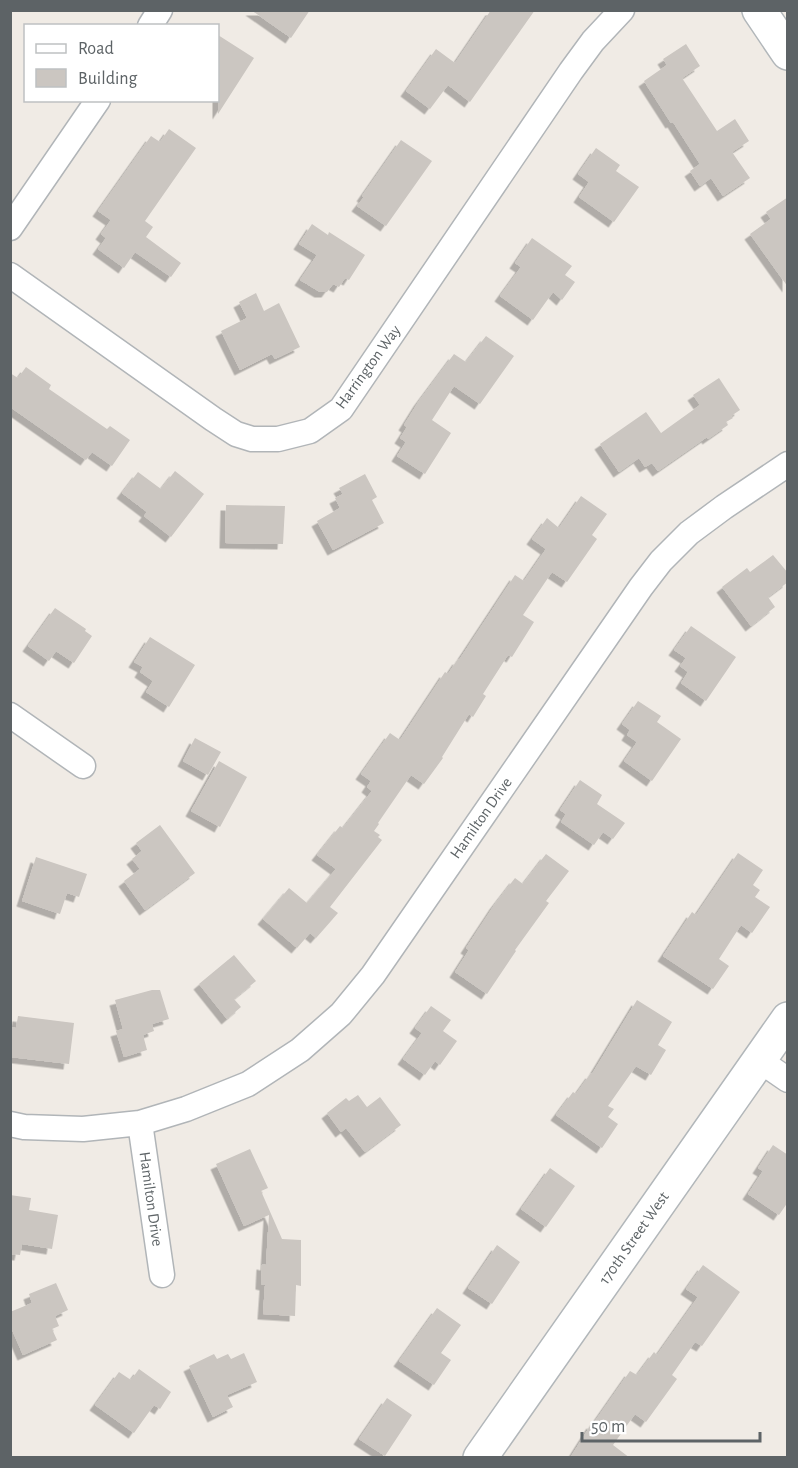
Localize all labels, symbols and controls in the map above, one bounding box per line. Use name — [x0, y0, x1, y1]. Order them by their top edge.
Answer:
legend — [24, 24, 219, 102]
text: Road — [78, 40, 114, 58]
text: Building — [78, 70, 138, 88]
street label: Harrington Way — [332, 322, 404, 412]
street label: Hamilton Drive — [447, 774, 515, 862]
street label: Hamilton Drive — [136, 1151, 166, 1247]
street label: 170th Street West — [596, 1189, 672, 1287]
scale bar — [582, 1405, 760, 1443]
text: 50 m — [591, 1418, 625, 1436]

